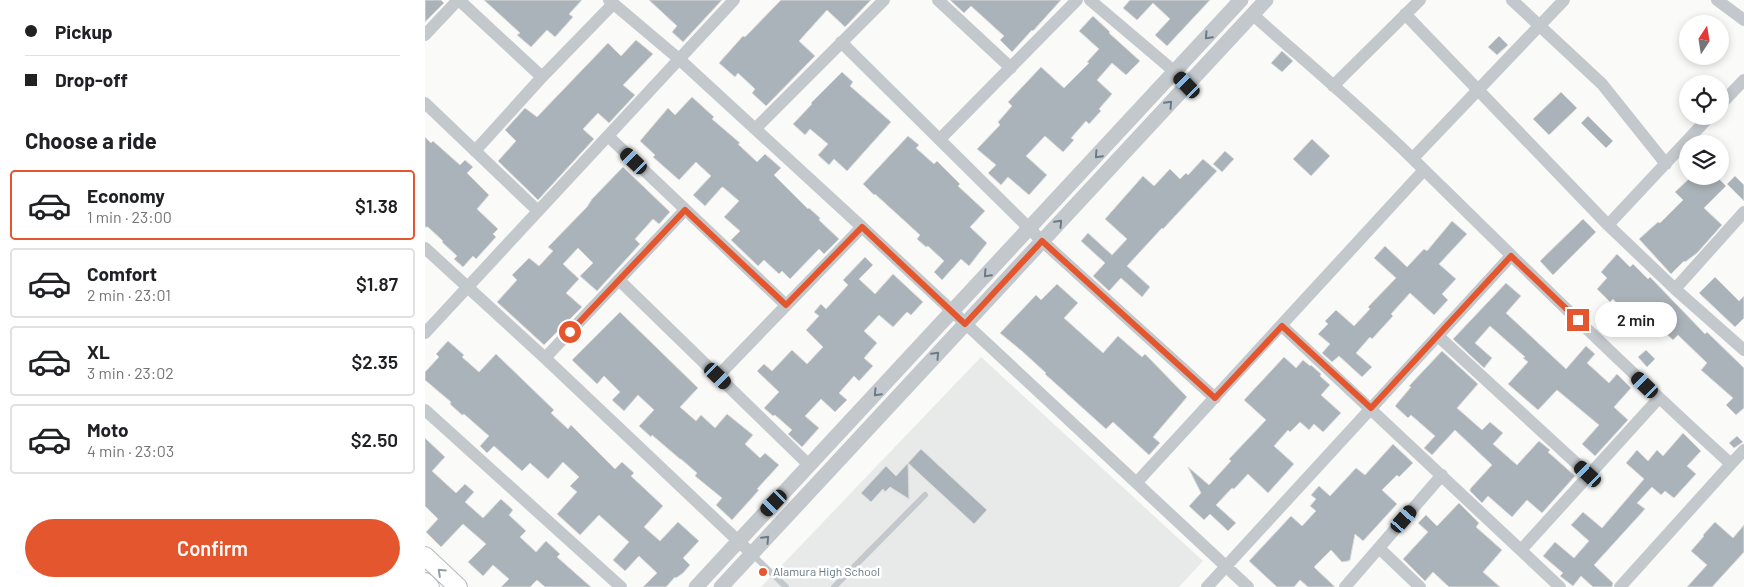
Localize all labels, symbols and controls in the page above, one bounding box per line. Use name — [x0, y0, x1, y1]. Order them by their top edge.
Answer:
north arrow — [1679, 15, 1729, 65]
map controls — [1679, 15, 1729, 185]
text: Pickup — [55, 20, 113, 43]
one-way arrow — [1205, 30, 1214, 39]
text: Drop-off — [55, 68, 128, 91]
car — [1171, 69, 1202, 101]
button: locate — [1679, 75, 1729, 125]
one-way arrow — [1163, 100, 1172, 109]
text: Choose a ride — [25, 127, 157, 153]
button: layers — [1679, 135, 1729, 185]
car — [618, 145, 650, 177]
one-way arrow — [1095, 149, 1104, 158]
icon: car — [27, 183, 72, 228]
text: Economy — [87, 184, 165, 207]
text: $1.38 — [355, 194, 398, 217]
text: 1 min · 23:00 — [87, 207, 172, 226]
one-way arrow — [1053, 220, 1062, 229]
icon: car — [27, 261, 72, 306]
text: Comfort — [87, 262, 157, 285]
one-way arrow — [984, 268, 993, 277]
text: $1.87 — [356, 272, 398, 295]
text: 2 min · 23:01 — [87, 285, 171, 304]
callout: 2 min — [1595, 302, 1678, 338]
route end — [1567, 309, 1589, 331]
text: 2 min — [1617, 310, 1655, 329]
route start — [559, 321, 581, 343]
icon: car — [27, 339, 72, 384]
text: XL — [87, 340, 110, 363]
text: $2.35 — [351, 350, 398, 373]
one-way arrow — [930, 352, 939, 361]
car — [702, 360, 734, 392]
text: 3 min · 23:02 — [87, 363, 174, 382]
car — [1629, 369, 1661, 401]
one-way arrow — [873, 388, 882, 397]
icon: car — [27, 417, 72, 462]
text: Moto — [87, 418, 129, 441]
text: $2.50 — [351, 428, 398, 451]
text: 4 min · 23:03 — [87, 441, 174, 460]
car — [1571, 458, 1604, 490]
car — [758, 487, 789, 519]
car — [1388, 503, 1419, 535]
button: Confirm — [25, 519, 400, 577]
one-way arrow — [760, 535, 769, 544]
place label: Alamura High School — [773, 564, 880, 578]
marker: Alamura High School — [757, 566, 769, 578]
one-way arrow — [438, 569, 447, 578]

